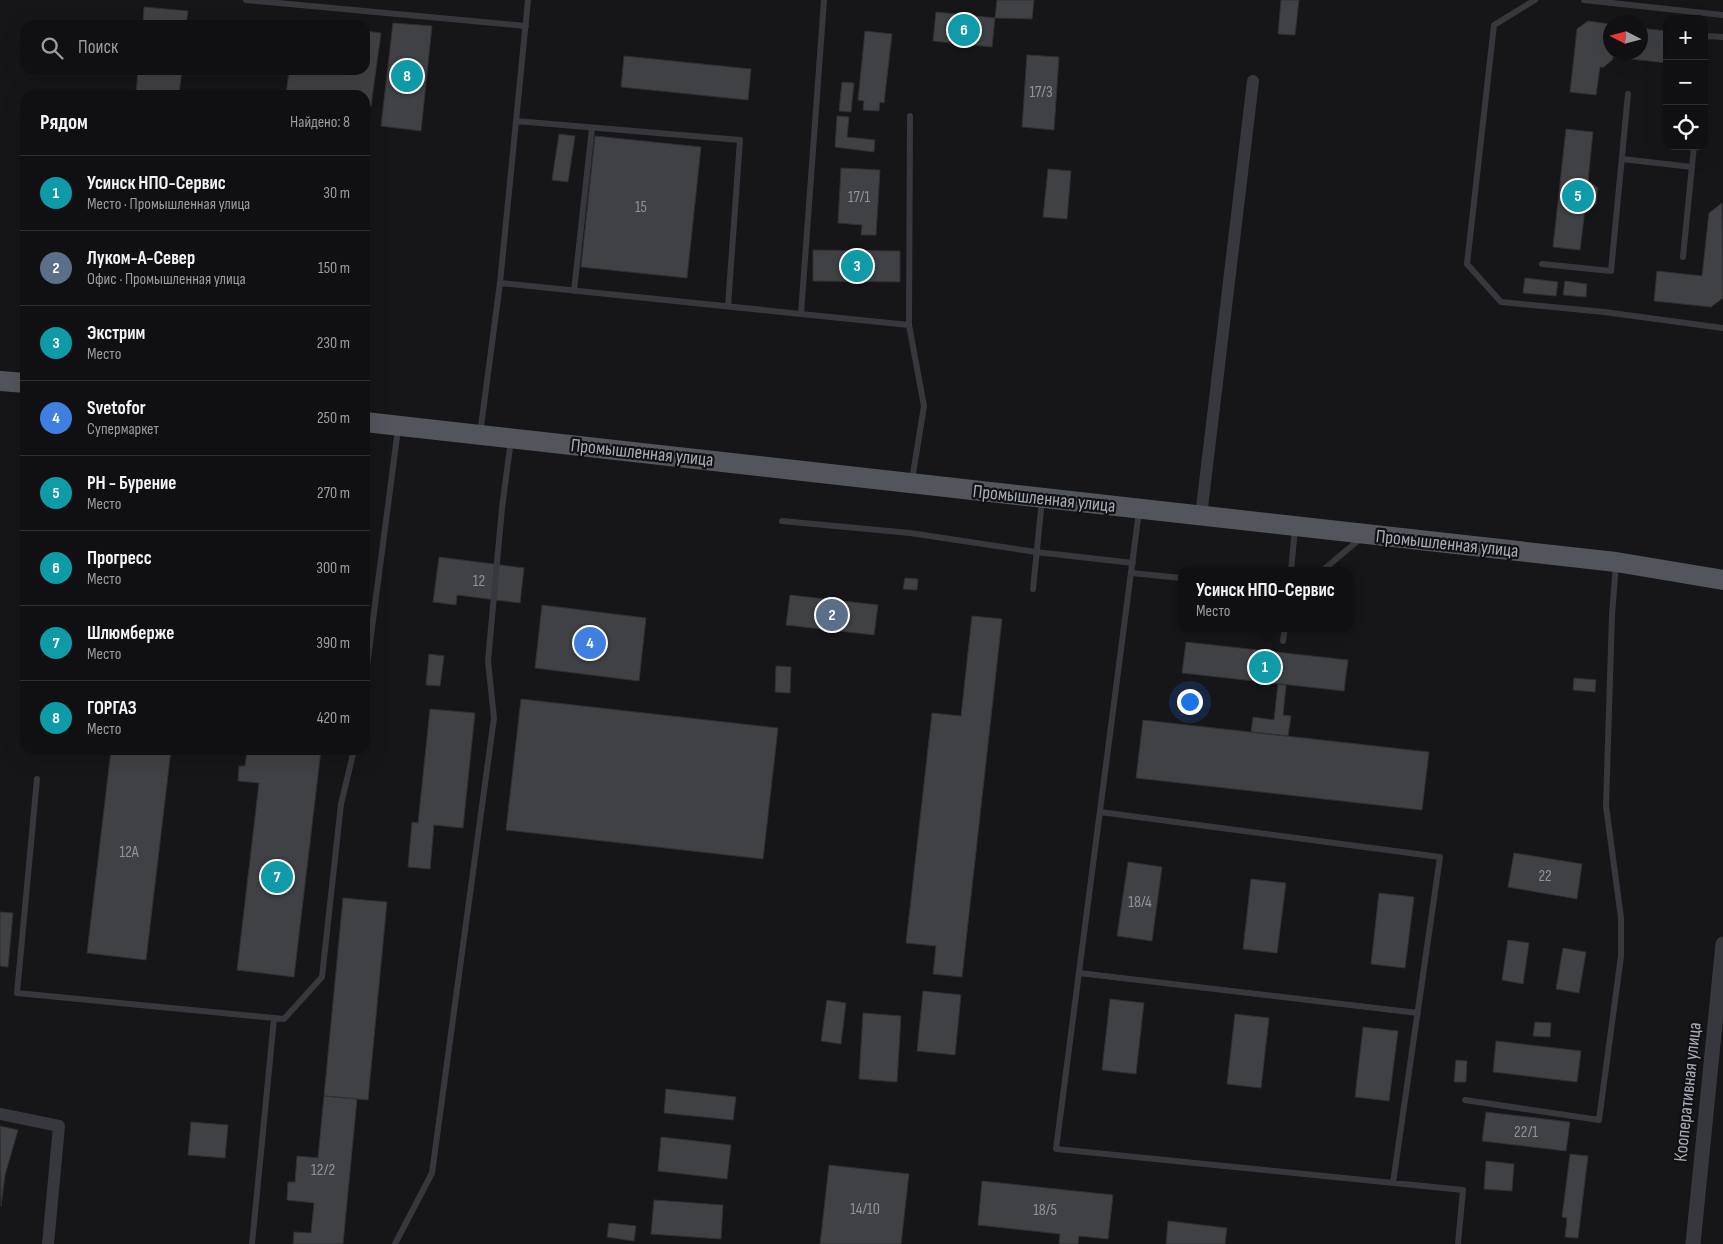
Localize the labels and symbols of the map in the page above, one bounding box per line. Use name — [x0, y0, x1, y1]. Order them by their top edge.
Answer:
pin: 6 — [948, 11, 980, 49]
north arrow — [1603, 15, 1648, 60]
pin: 8 — [391, 57, 423, 95]
house number: 17/3 — [1029, 83, 1053, 102]
pin: 5 — [1562, 177, 1594, 215]
house number: 17/1 — [848, 188, 870, 207]
house number: 15 — [635, 198, 647, 217]
pin: 3 — [841, 247, 873, 285]
street label: Промышленная улица — [570, 434, 714, 472]
street label: Промышленная улица — [972, 480, 1116, 518]
street label: Промышленная улица — [1375, 525, 1519, 563]
house number: 12 — [473, 572, 485, 591]
pin: 2 — [816, 596, 848, 634]
pin: 4 — [574, 624, 606, 662]
pin: 1 — [1249, 648, 1281, 686]
your location — [1177, 689, 1203, 715]
house number: 12А — [119, 843, 139, 862]
pin: 7 — [261, 858, 293, 896]
house number: 22 — [1538, 867, 1552, 886]
house number: 18/4 — [1128, 893, 1152, 912]
street label: Кооперативная улица — [1669, 1021, 1707, 1163]
house number: 22/1 — [1514, 1123, 1538, 1142]
house number: 12/2 — [311, 1161, 335, 1180]
house number: 14/10 — [850, 1200, 880, 1219]
house number: 18/5 — [1033, 1201, 1057, 1220]

